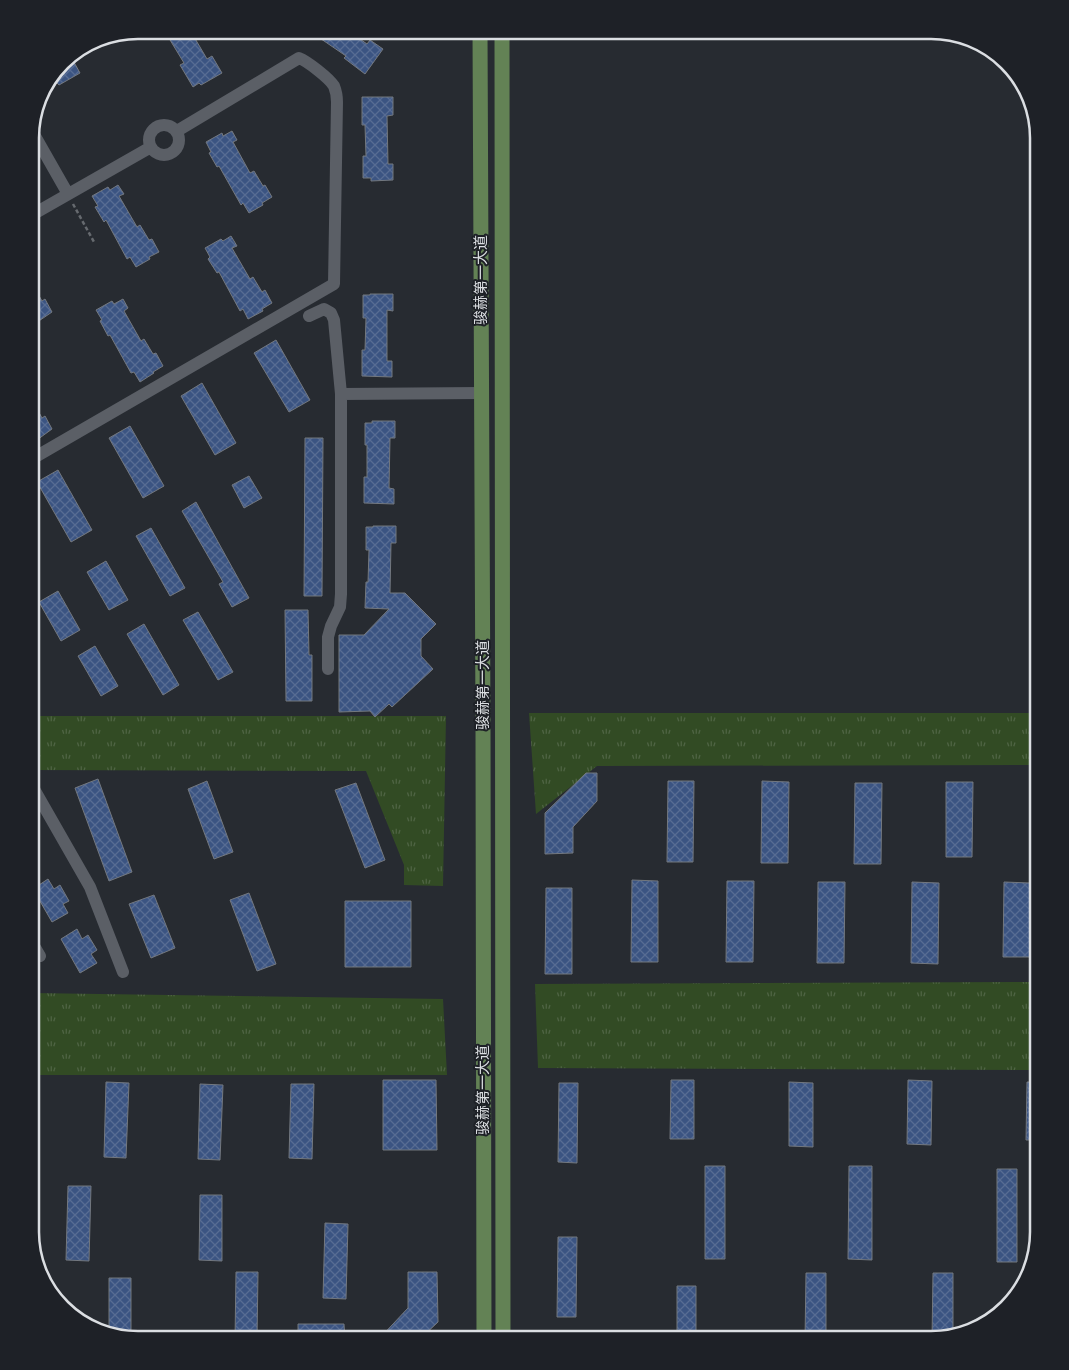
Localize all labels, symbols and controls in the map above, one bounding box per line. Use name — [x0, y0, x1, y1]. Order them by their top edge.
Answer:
street label: 骏赫第一大道 — [471, 235, 491, 325]
street label: 骏赫第一大道 — [473, 640, 493, 730]
street label: 骏赫第一大道 — [473, 1045, 493, 1135]

